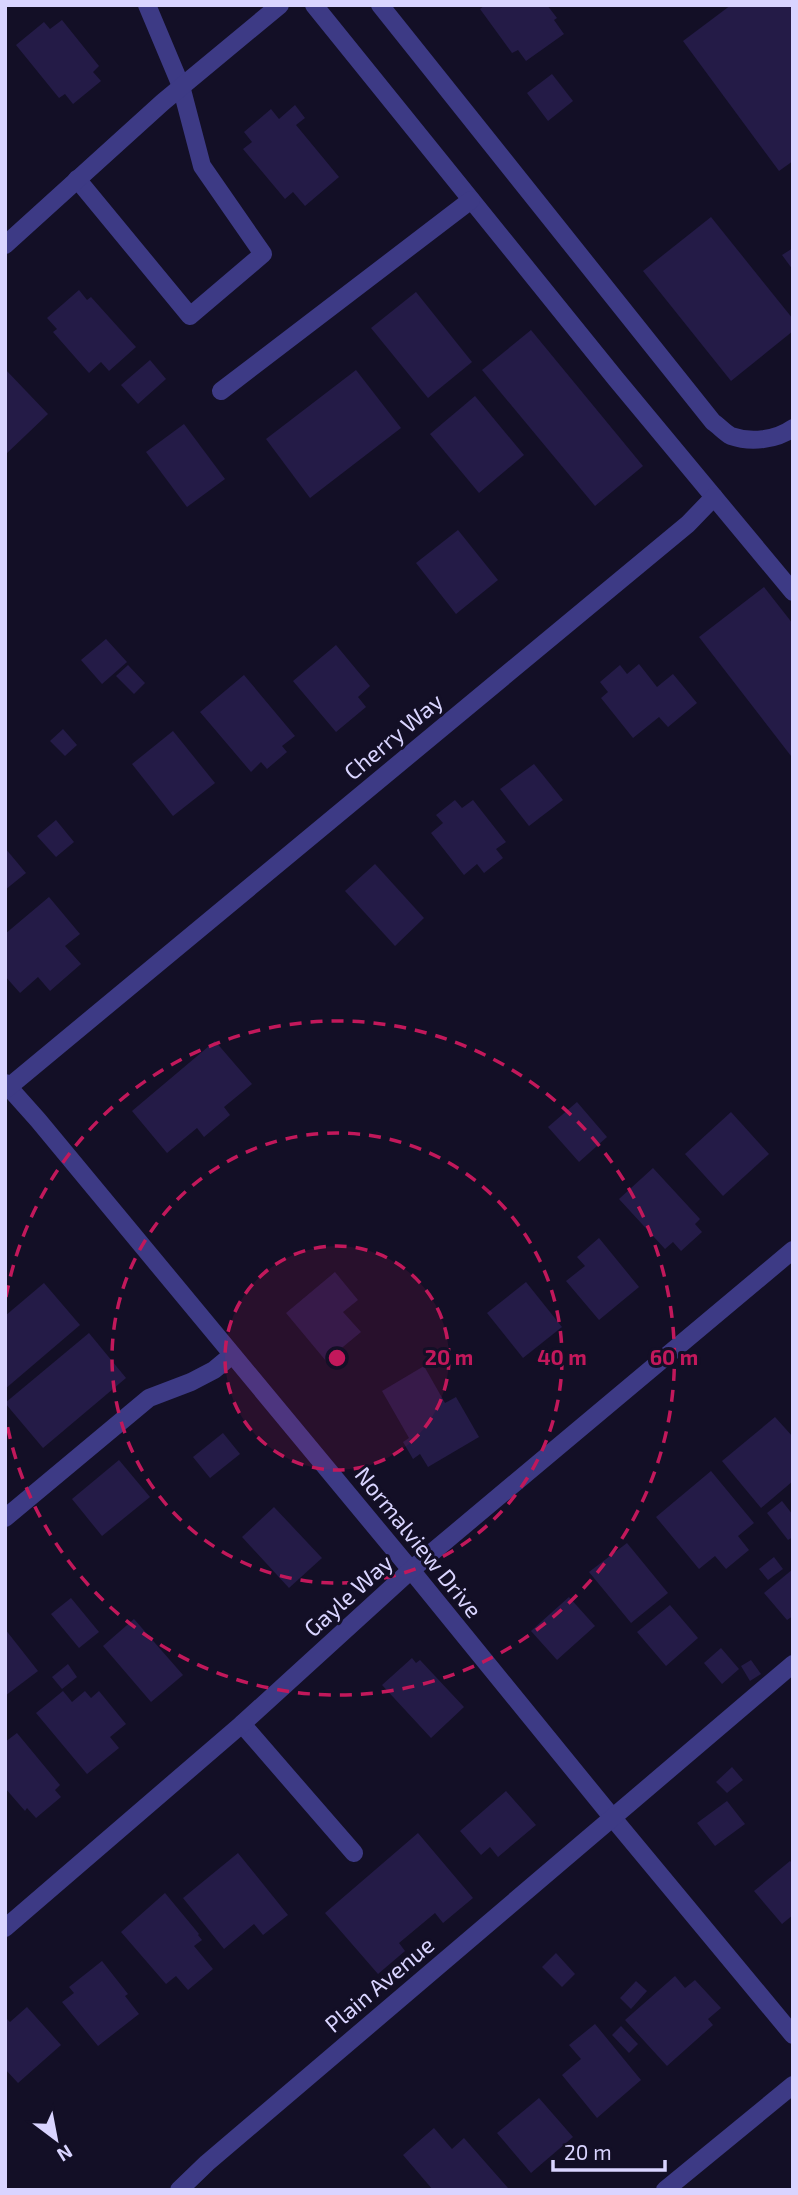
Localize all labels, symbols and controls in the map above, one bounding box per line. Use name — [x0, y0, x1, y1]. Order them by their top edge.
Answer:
street label: Cherry Way — [338, 687, 448, 785]
text: 20 m — [425, 1344, 473, 1369]
text: 40 m — [537, 1344, 587, 1369]
text: 60 m — [650, 1344, 698, 1369]
centre of rings — [325, 1346, 349, 1370]
street label: Normalview Drive — [350, 1461, 488, 1623]
street label: Gayle Way — [298, 1548, 398, 1642]
street label: Plain Avenue — [319, 1930, 439, 2038]
north arrow — [21, 2104, 91, 2174]
scale bar — [553, 2128, 665, 2172]
text: 20 m — [564, 2139, 612, 2164]
text: N — [53, 2140, 77, 2167]

